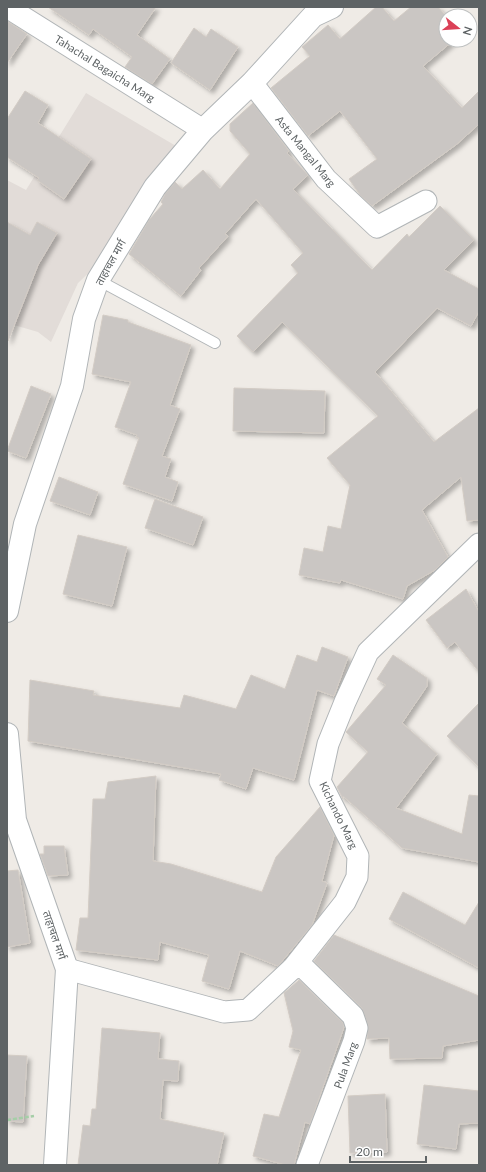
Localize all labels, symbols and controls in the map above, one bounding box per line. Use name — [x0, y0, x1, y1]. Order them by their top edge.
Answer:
north arrow — [438, 8, 478, 48]
text: N — [461, 25, 475, 37]
street label: Tahachal Bagaicha Marg — [52, 32, 158, 104]
street label: Asta Mangal Marg — [273, 113, 339, 189]
street label: ताहाचल मार्ग — [92, 236, 128, 287]
street label: Kichando Marg — [317, 779, 361, 851]
street label: ताहाचल मार्ग — [41, 909, 70, 962]
street label: Pula Marg — [331, 1040, 360, 1090]
scale bar — [350, 1138, 426, 1164]
text: 20 m — [356, 1144, 383, 1159]

